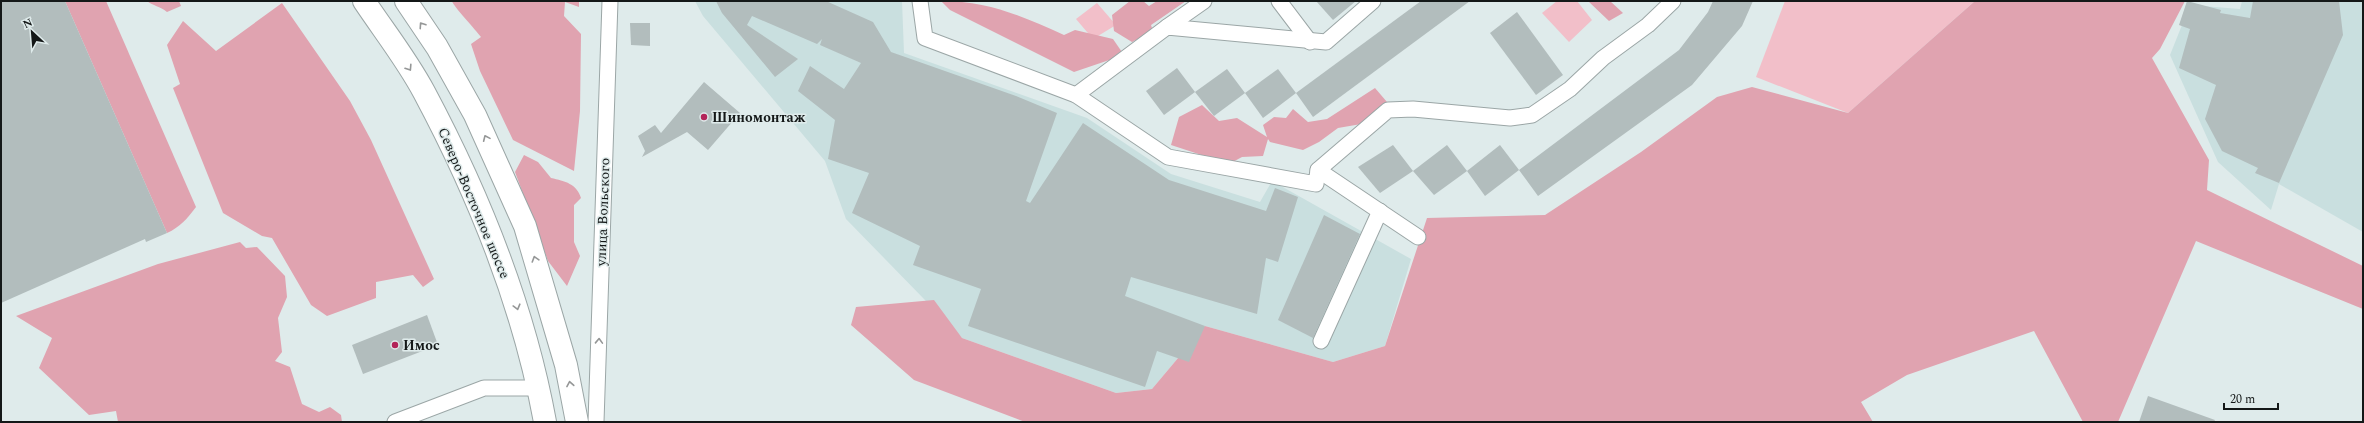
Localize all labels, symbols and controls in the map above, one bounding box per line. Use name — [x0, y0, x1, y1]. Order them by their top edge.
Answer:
north arrow — [12, 12, 52, 52]
text: N — [20, 14, 36, 33]
one-way arrow — [419, 22, 427, 29]
one-way arrow — [404, 64, 411, 71]
place label: Шиномонтаж — [712, 107, 806, 128]
marker: Шиномонтаж — [699, 112, 709, 122]
street label: Северо-Восточное шоссе — [433, 124, 516, 282]
one-way arrow — [483, 135, 491, 143]
street label: улица Вольского — [591, 157, 615, 268]
one-way arrow — [531, 255, 540, 262]
one-way arrow — [512, 303, 521, 310]
place label: Имос — [403, 335, 440, 356]
one-way arrow — [595, 338, 603, 344]
marker: Имос — [390, 340, 400, 350]
one-way arrow — [566, 381, 575, 387]
scale bar — [2224, 385, 2278, 411]
text: 20 m — [2230, 390, 2255, 409]

